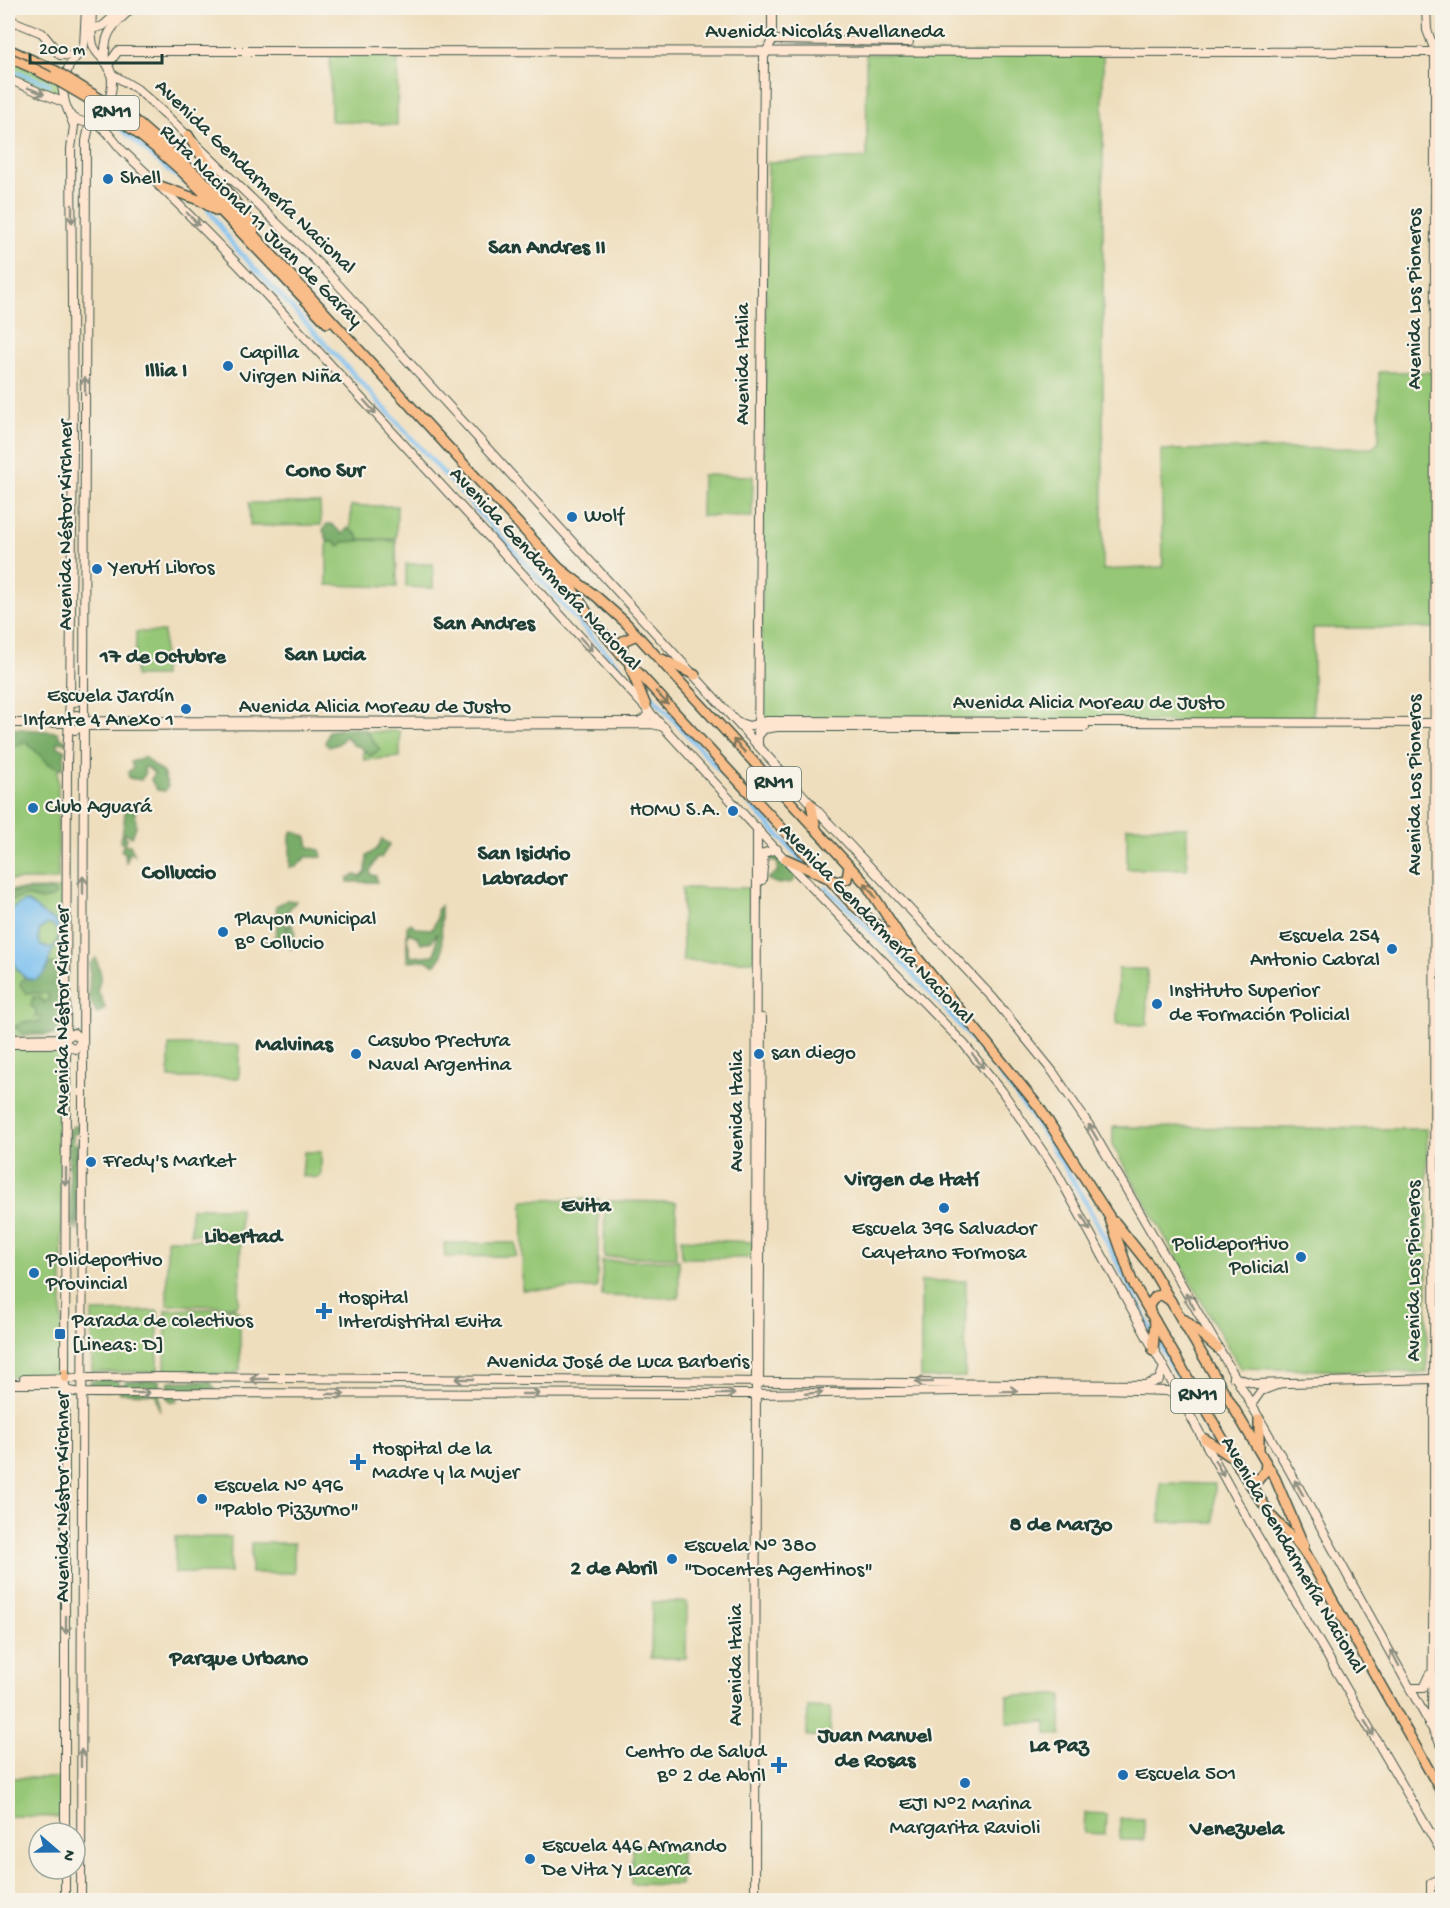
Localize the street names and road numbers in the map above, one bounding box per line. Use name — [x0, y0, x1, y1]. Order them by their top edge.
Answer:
street label: Avenida Nicolás Avellaneda — [705, 21, 946, 46]
street label: Avenida Gendarmería Nacional — [148, 75, 360, 281]
road number: RN11 — [85, 96, 139, 130]
street label: Ruta Nacional 11 Juan de Garay — [153, 120, 367, 334]
street label: Avenida Los Pioneros — [1404, 207, 1429, 390]
street label: Avenida Italia — [732, 302, 757, 425]
street label: Avenida Néstor Kirchner — [55, 418, 80, 630]
street label: Avenida Gendarmería Nacional — [443, 463, 645, 677]
street label: Avenida Alicia Moreau de Justo — [953, 692, 1225, 717]
street label: Avenida Los Pioneros — [1404, 693, 1429, 876]
street label: Avenida Alicia Moreau de Justo — [239, 696, 511, 721]
road number: RN11 — [747, 767, 801, 801]
street label: Avenida Gendarmería Nacional — [772, 819, 978, 1031]
street label: Avenida Néstor Kirchner — [52, 904, 77, 1116]
street label: Avenida Italia — [726, 1049, 751, 1172]
street label: Avenida Los Pioneros — [1403, 1179, 1428, 1362]
street label: Avenida José de Luca Barberis — [487, 1351, 750, 1376]
road number: RN11 — [1171, 1379, 1225, 1413]
street label: Avenida Néstor Kirchner — [52, 1390, 77, 1602]
street label: Avenida Gendarmería Nacional — [1214, 1433, 1370, 1679]
street label: Avenida Italia — [725, 1603, 750, 1726]

